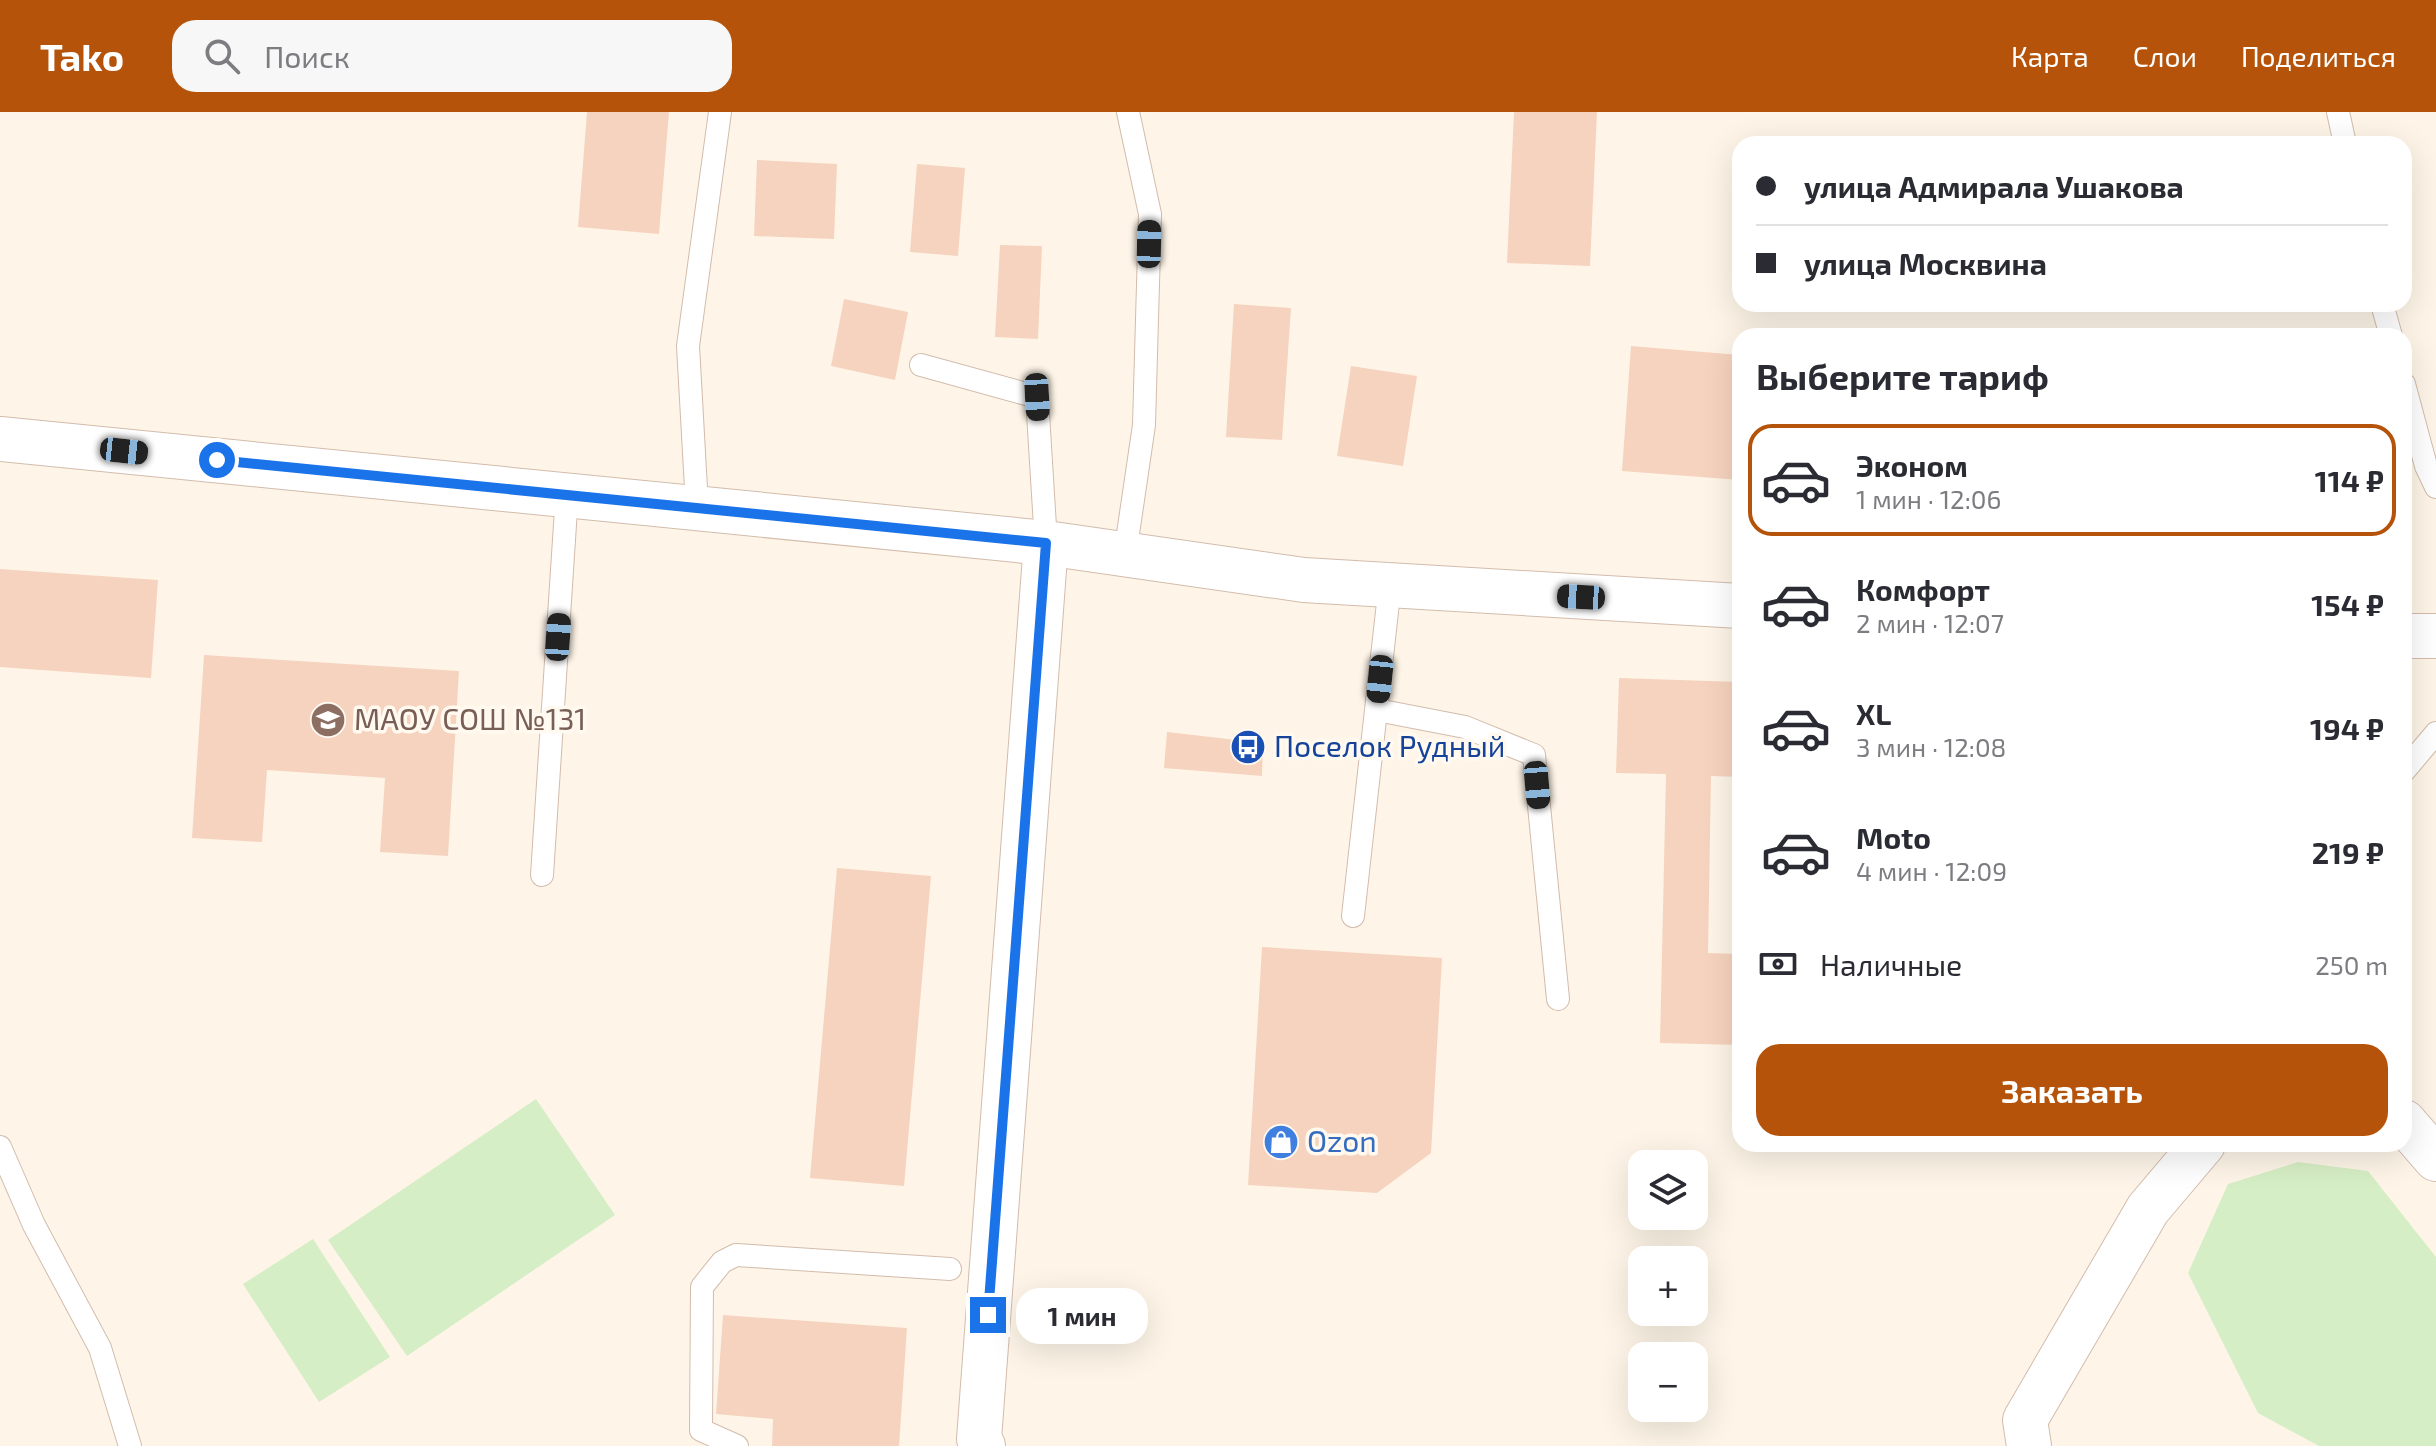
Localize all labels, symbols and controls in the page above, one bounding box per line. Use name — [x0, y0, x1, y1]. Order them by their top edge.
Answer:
search box — [172, 20, 732, 92]
text: Tako — [40, 33, 124, 79]
icon: search — [200, 34, 244, 78]
text: Поиск — [264, 38, 350, 74]
text: Карта — [2011, 39, 2089, 73]
text: Слои — [2133, 39, 2197, 73]
text: Поделиться — [2241, 39, 2396, 73]
text: улица Адмирала Ушакова — [1804, 168, 2184, 204]
car — [1137, 220, 1161, 268]
text: улица Москвина — [1804, 245, 2047, 281]
text: Выберите тариф — [1756, 354, 2049, 397]
car — [1024, 372, 1050, 422]
car — [99, 437, 149, 465]
route start — [199, 442, 235, 478]
icon: car — [1760, 444, 1832, 516]
text: Эконом — [1856, 447, 1968, 483]
text: 114 ₽ — [2315, 462, 2384, 498]
text: 1 мин · 12:06 — [1856, 483, 2001, 514]
icon: car — [1760, 568, 1832, 640]
text: Комфорт — [1856, 571, 1990, 607]
car — [1556, 584, 1606, 610]
text: 154 ₽ — [2311, 586, 2384, 622]
text: 2 мин · 12:07 — [1856, 607, 2004, 638]
car — [544, 612, 572, 662]
car — [1366, 654, 1394, 704]
icon: car — [1760, 692, 1832, 764]
text: XL — [1856, 695, 1891, 731]
place label: МАОУ СОШ №131 — [354, 700, 586, 736]
school or university icon: МАОУ СОШ №131 — [309, 701, 347, 739]
text: 194 ₽ — [2310, 710, 2384, 746]
place label: Поселок Рудный — [1274, 727, 1505, 764]
bus stop icon: Поселок Рудный — [1229, 728, 1267, 766]
text: 3 мин · 12:08 — [1856, 731, 2006, 762]
car — [1523, 760, 1551, 810]
icon: car — [1760, 816, 1832, 888]
text: Moto — [1856, 819, 1931, 855]
text: 219 ₽ — [2312, 834, 2384, 870]
text: 4 мин · 12:09 — [1856, 855, 2007, 886]
icon: cash — [1756, 942, 1800, 986]
text: Наличные — [1820, 946, 1962, 982]
text: 250 m — [2315, 949, 2388, 980]
button: Заказать — [1756, 1044, 2388, 1136]
place label: Ozon — [1307, 1122, 1377, 1158]
shop icon: Ozon — [1262, 1123, 1300, 1161]
map controls — [1628, 1150, 1708, 1422]
button: layers — [1628, 1150, 1708, 1230]
button: + — [1628, 1246, 1708, 1326]
callout: 1 мин — [1016, 1287, 1148, 1343]
route end — [970, 1297, 1006, 1333]
text: 1 мин — [1048, 1300, 1116, 1331]
button: − — [1628, 1342, 1708, 1422]

